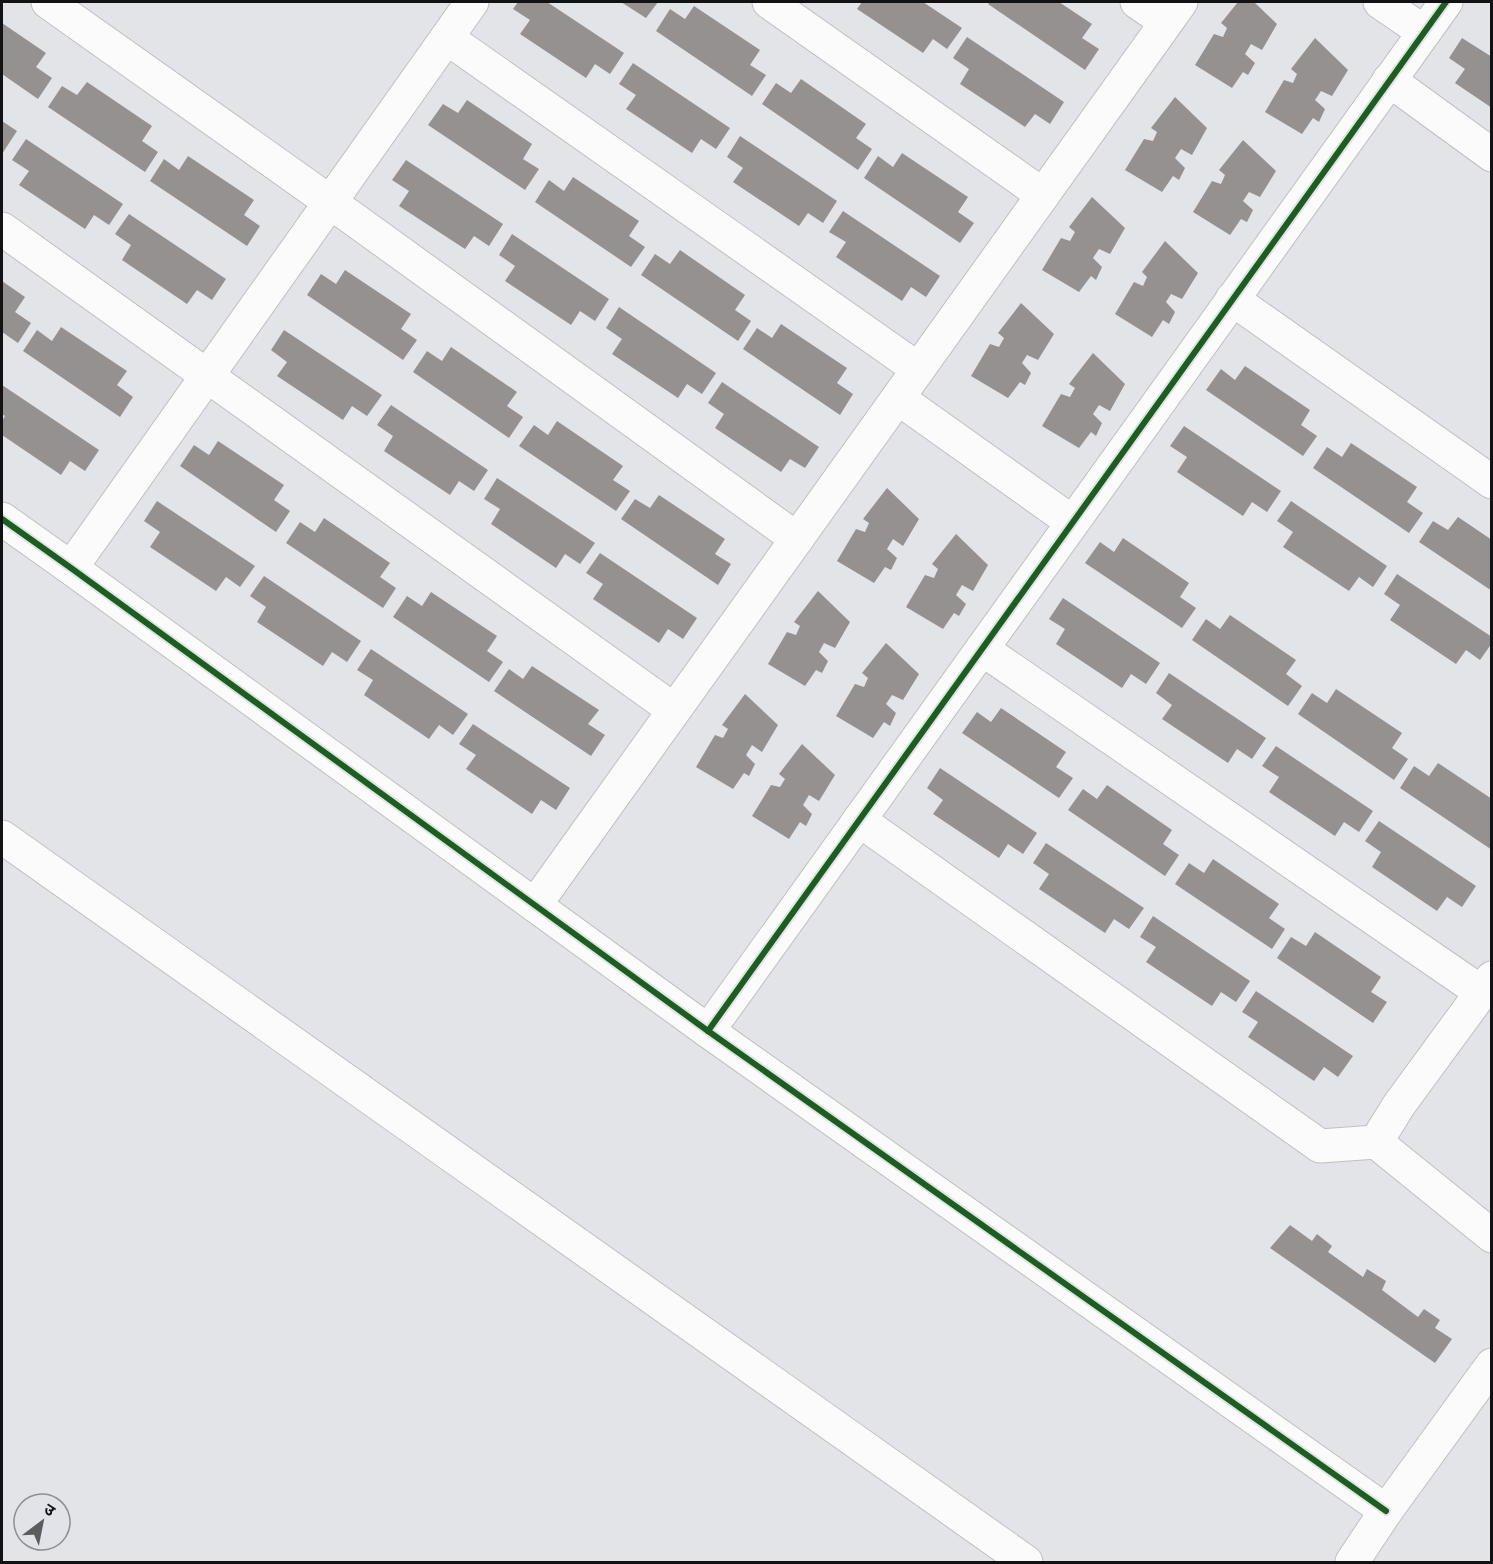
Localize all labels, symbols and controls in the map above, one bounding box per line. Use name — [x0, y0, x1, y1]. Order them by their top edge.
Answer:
north arrow — [12, 1492, 72, 1552]
text: उ — [40, 1498, 60, 1521]

